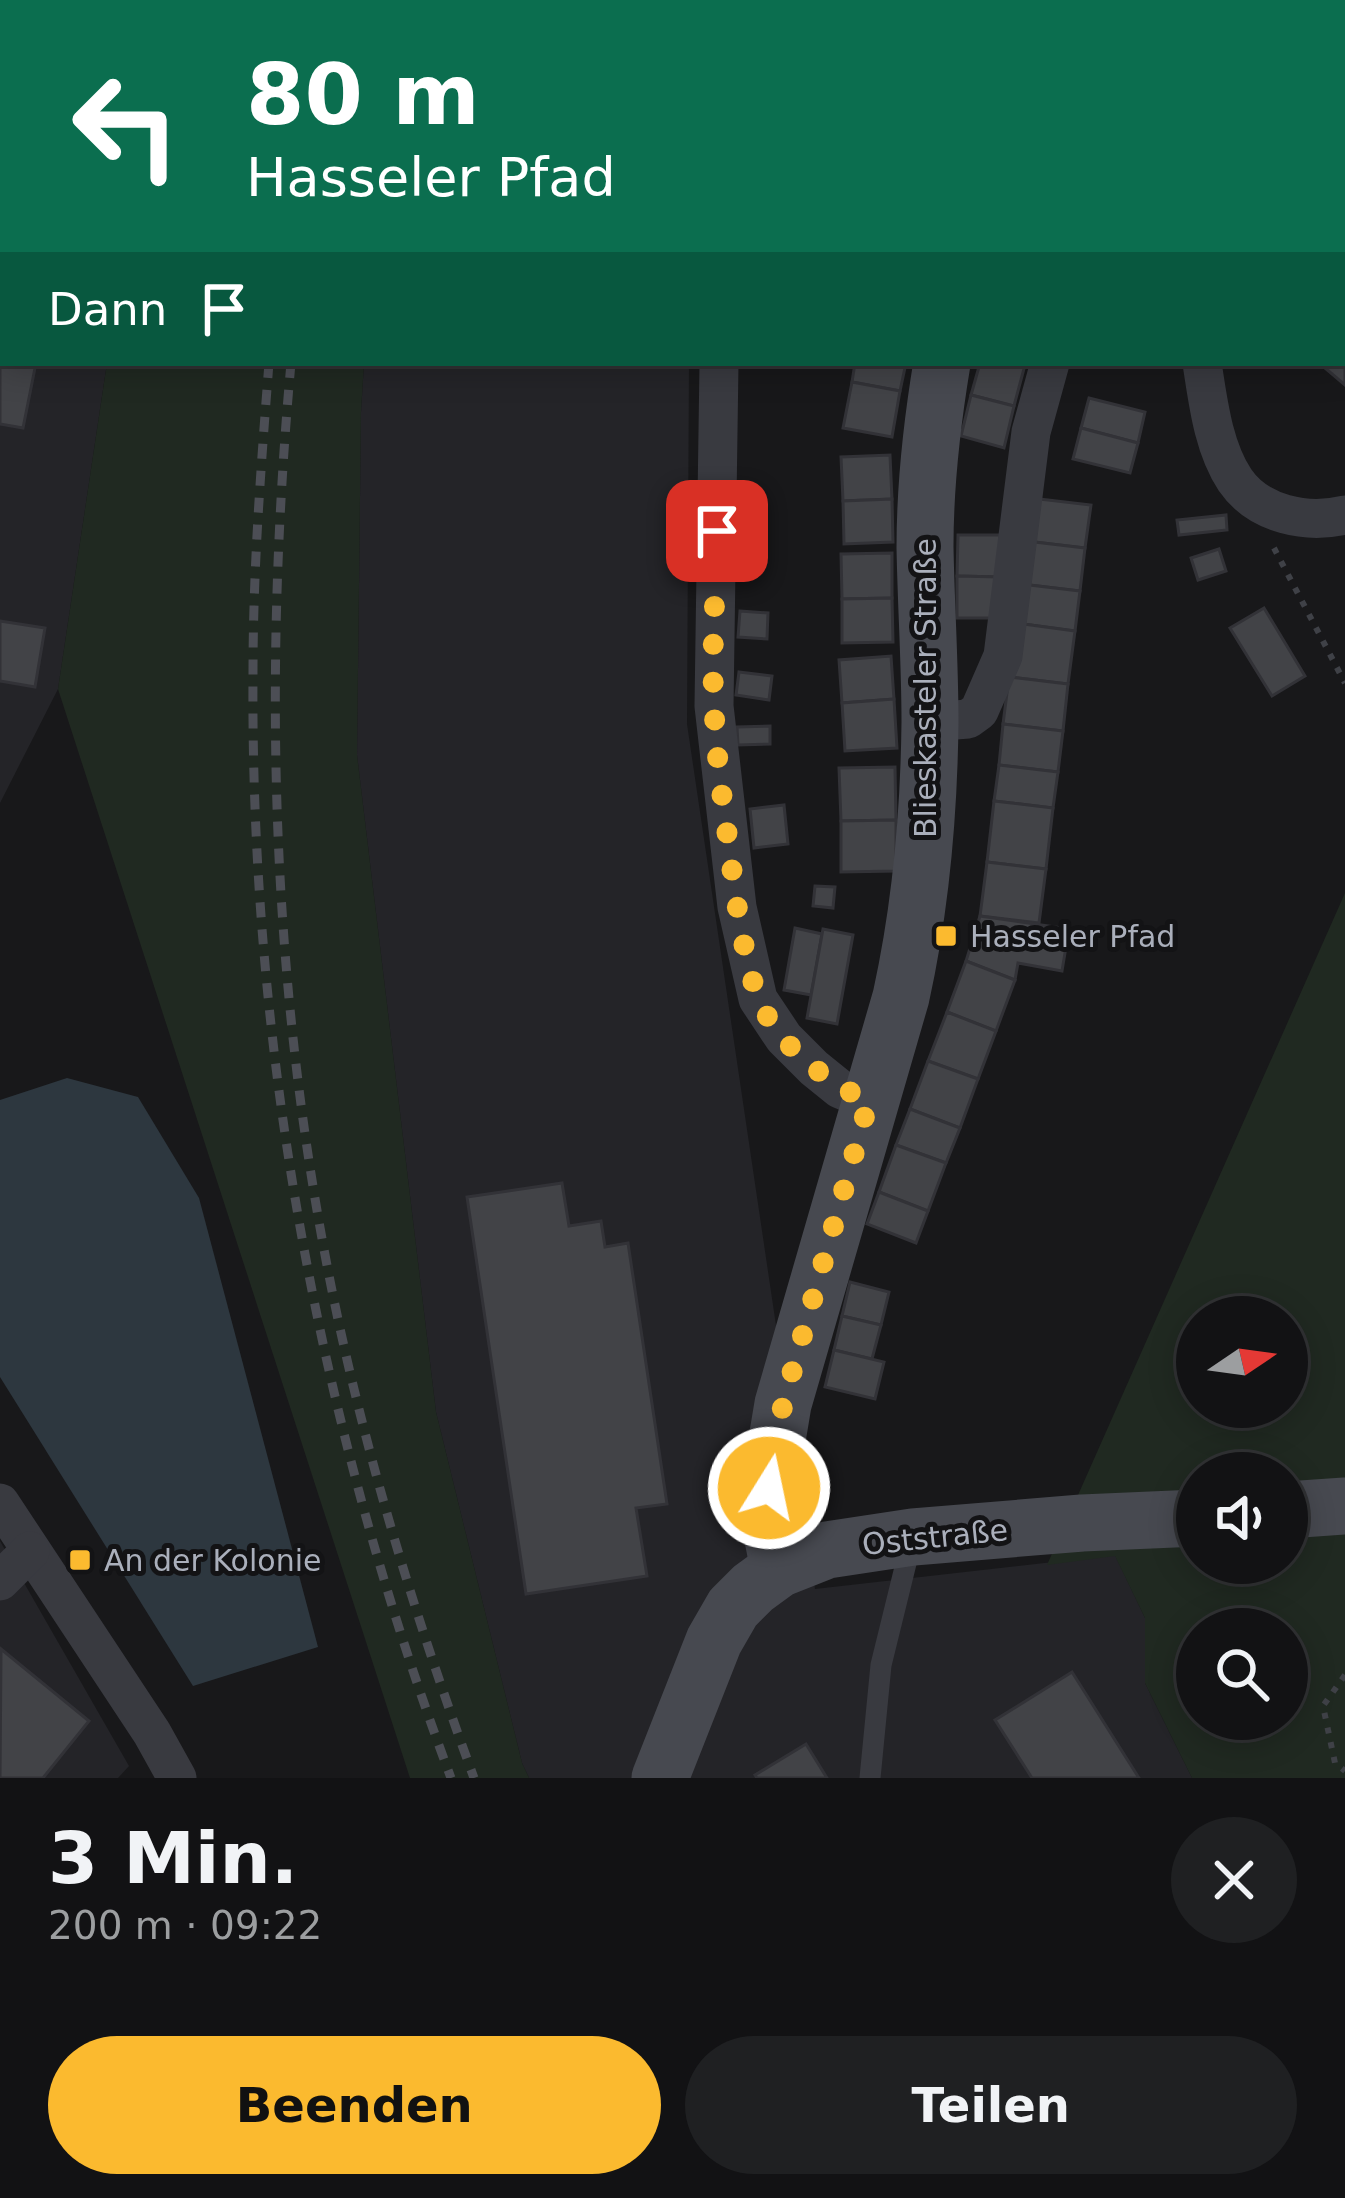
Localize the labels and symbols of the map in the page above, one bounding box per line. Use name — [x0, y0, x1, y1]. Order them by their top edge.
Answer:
pin — [666, 480, 768, 582]
street label: Blieskasteler Straße — [908, 538, 943, 838]
place label: Hasseler Pfad — [970, 919, 1175, 954]
marker: Hasseler Pfad — [933, 923, 959, 949]
north arrow — [1176, 1296, 1308, 1428]
position arrow — [706, 1425, 832, 1551]
street label: Oststraße — [860, 1512, 1010, 1562]
place label: An der Kolonie — [104, 1543, 321, 1578]
marker: An der Kolonie — [67, 1547, 93, 1573]

